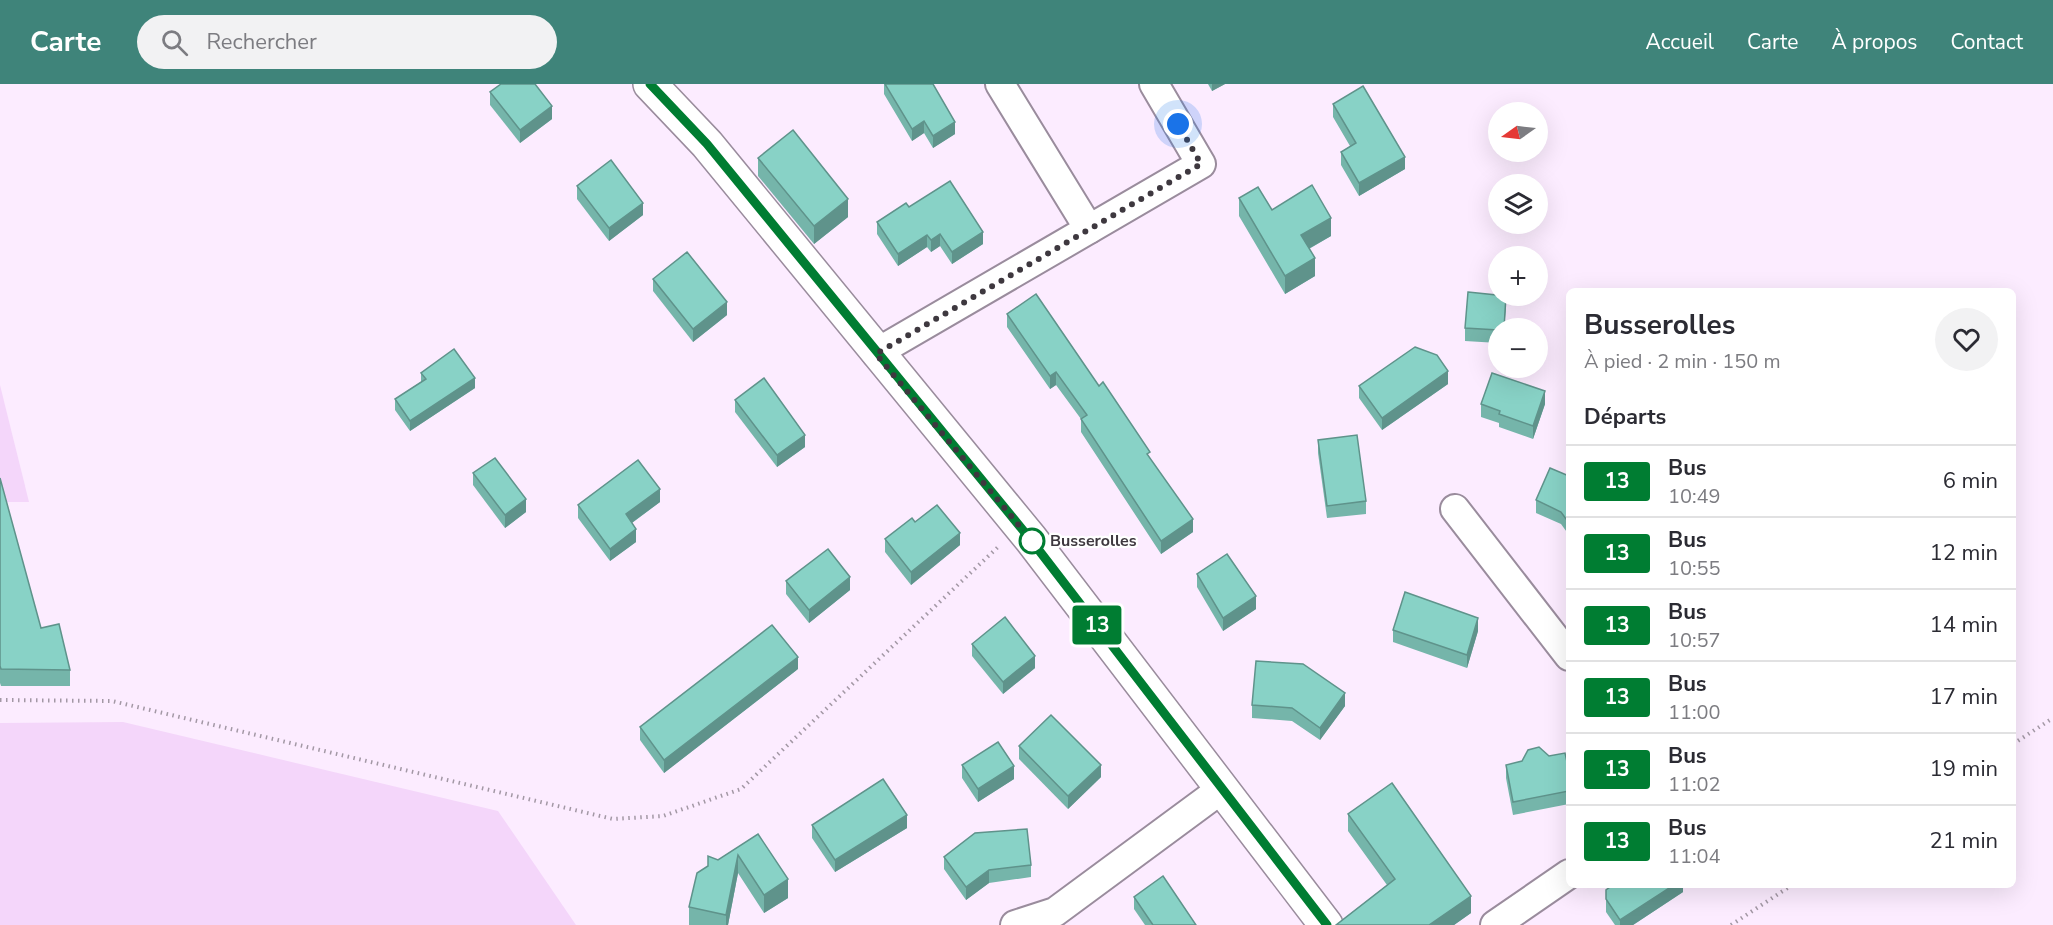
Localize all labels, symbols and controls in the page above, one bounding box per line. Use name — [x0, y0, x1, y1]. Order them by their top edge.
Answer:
search box — [137, 15, 557, 69]
text: Carte — [30, 23, 101, 61]
icon: search — [158, 26, 191, 59]
text: Rechercher — [206, 27, 317, 57]
text: Accueil — [1645, 28, 1714, 56]
text: Carte — [1747, 28, 1798, 56]
text: À propos — [1831, 28, 1917, 56]
text: Contact — [1950, 28, 2023, 56]
north arrow — [1488, 102, 1548, 162]
map controls — [1488, 102, 1548, 378]
your location — [1163, 109, 1193, 139]
button: layers — [1488, 174, 1548, 234]
button: + — [1488, 246, 1548, 306]
text: Busserolles — [1584, 306, 1735, 344]
button: heart — [1935, 308, 1998, 371]
button: − — [1488, 318, 1548, 378]
text: À pied · 2 min · 150 m — [1584, 348, 1781, 375]
text: Départs — [1584, 402, 1666, 432]
text: Bus — [1668, 453, 1707, 483]
text: 6 min — [1943, 466, 1998, 496]
text: 13 — [1604, 467, 1630, 495]
text: 10:49 — [1668, 483, 1721, 510]
text: Bus — [1668, 525, 1707, 555]
marker: Busserolles — [1019, 528, 1045, 554]
place label: Busserolles — [1050, 530, 1137, 552]
text: 12 min — [1930, 538, 1998, 568]
text: 13 — [1604, 539, 1630, 567]
text: 10:55 — [1668, 555, 1721, 582]
text: Bus — [1668, 597, 1707, 627]
line badge: 13 — [1070, 606, 1124, 644]
text: 14 min — [1930, 610, 1998, 640]
text: 13 — [1084, 611, 1110, 639]
text: 13 — [1604, 611, 1630, 639]
text: 10:57 — [1668, 627, 1721, 654]
text: Bus — [1668, 669, 1707, 699]
text: 17 min — [1930, 682, 1998, 712]
text: 13 — [1604, 683, 1630, 711]
text: 11:00 — [1668, 699, 1721, 726]
text: Bus — [1668, 741, 1707, 771]
text: 19 min — [1930, 754, 1998, 784]
text: 13 — [1604, 755, 1630, 783]
text: 11:02 — [1668, 771, 1721, 798]
text: Bus — [1668, 813, 1707, 843]
text: 21 min — [1930, 826, 1998, 856]
text: 13 — [1604, 827, 1630, 855]
text: 11:04 — [1668, 843, 1721, 870]

